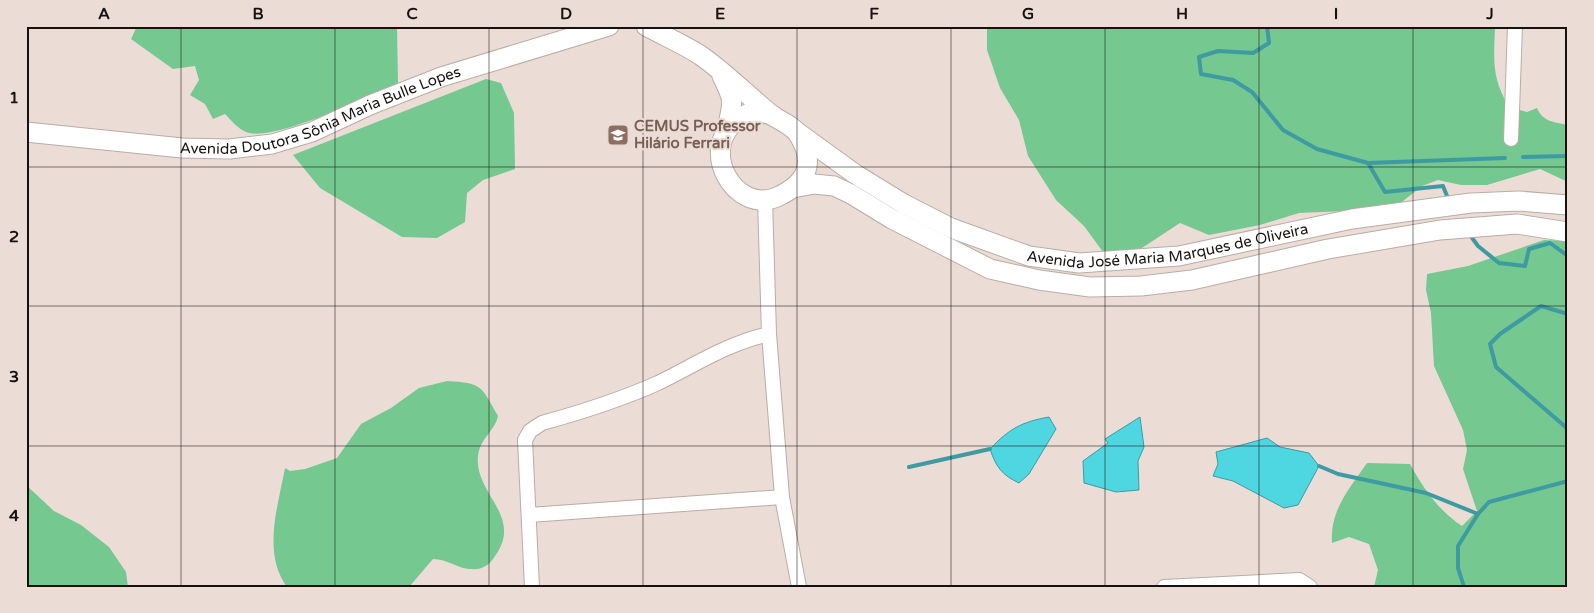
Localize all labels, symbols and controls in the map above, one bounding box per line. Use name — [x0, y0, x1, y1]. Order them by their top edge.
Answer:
text: A — [98, 4, 110, 24]
text: B — [252, 4, 264, 24]
text: C — [406, 4, 418, 24]
text: D — [560, 4, 572, 24]
text: E — [715, 4, 725, 24]
text: F — [869, 4, 879, 24]
text: G — [1022, 4, 1034, 24]
text: H — [1176, 4, 1188, 24]
text: I — [1334, 4, 1338, 24]
text: J — [1485, 4, 1494, 24]
street label: Avenida Doutora Sônia Maria Bulle Lopes — [180, 63, 463, 158]
text: 1 — [9, 88, 19, 108]
place label: CEMUS Professor Hilário Ferrari — [634, 117, 761, 152]
school or university icon: CEMUS Professor Hilário Ferrari — [606, 123, 630, 147]
street label: Avenida José Maria Marques de Oliveira — [1026, 220, 1310, 272]
text: 2 — [9, 227, 19, 247]
text: 3 — [9, 367, 19, 387]
text: 4 — [9, 506, 19, 526]

